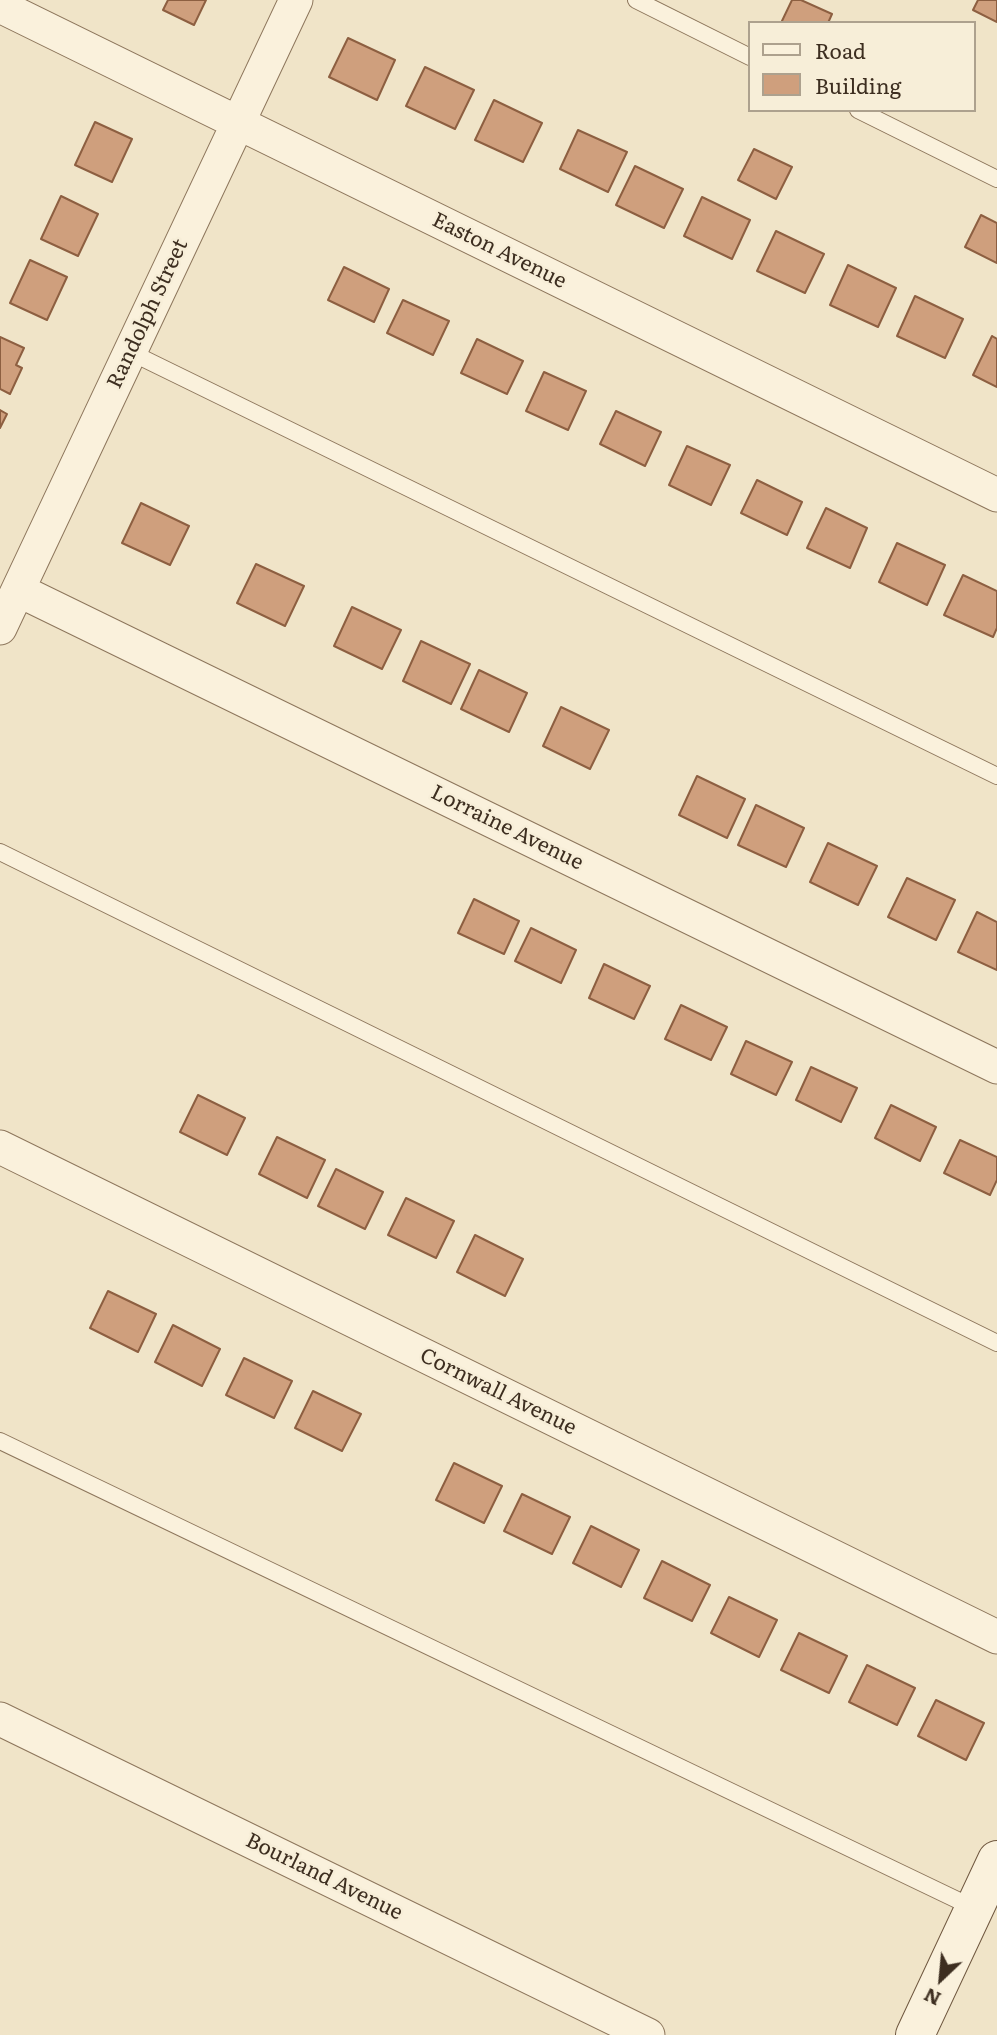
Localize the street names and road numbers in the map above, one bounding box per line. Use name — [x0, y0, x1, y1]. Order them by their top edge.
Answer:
street label: Easton Avenue — [428, 208, 570, 294]
street label: Randolph Street — [102, 235, 194, 393]
street label: Lorraine Avenue — [427, 780, 587, 876]
street label: Cornwall Avenue — [416, 1343, 580, 1441]
street label: Bourland Avenue — [241, 1828, 407, 1926]

